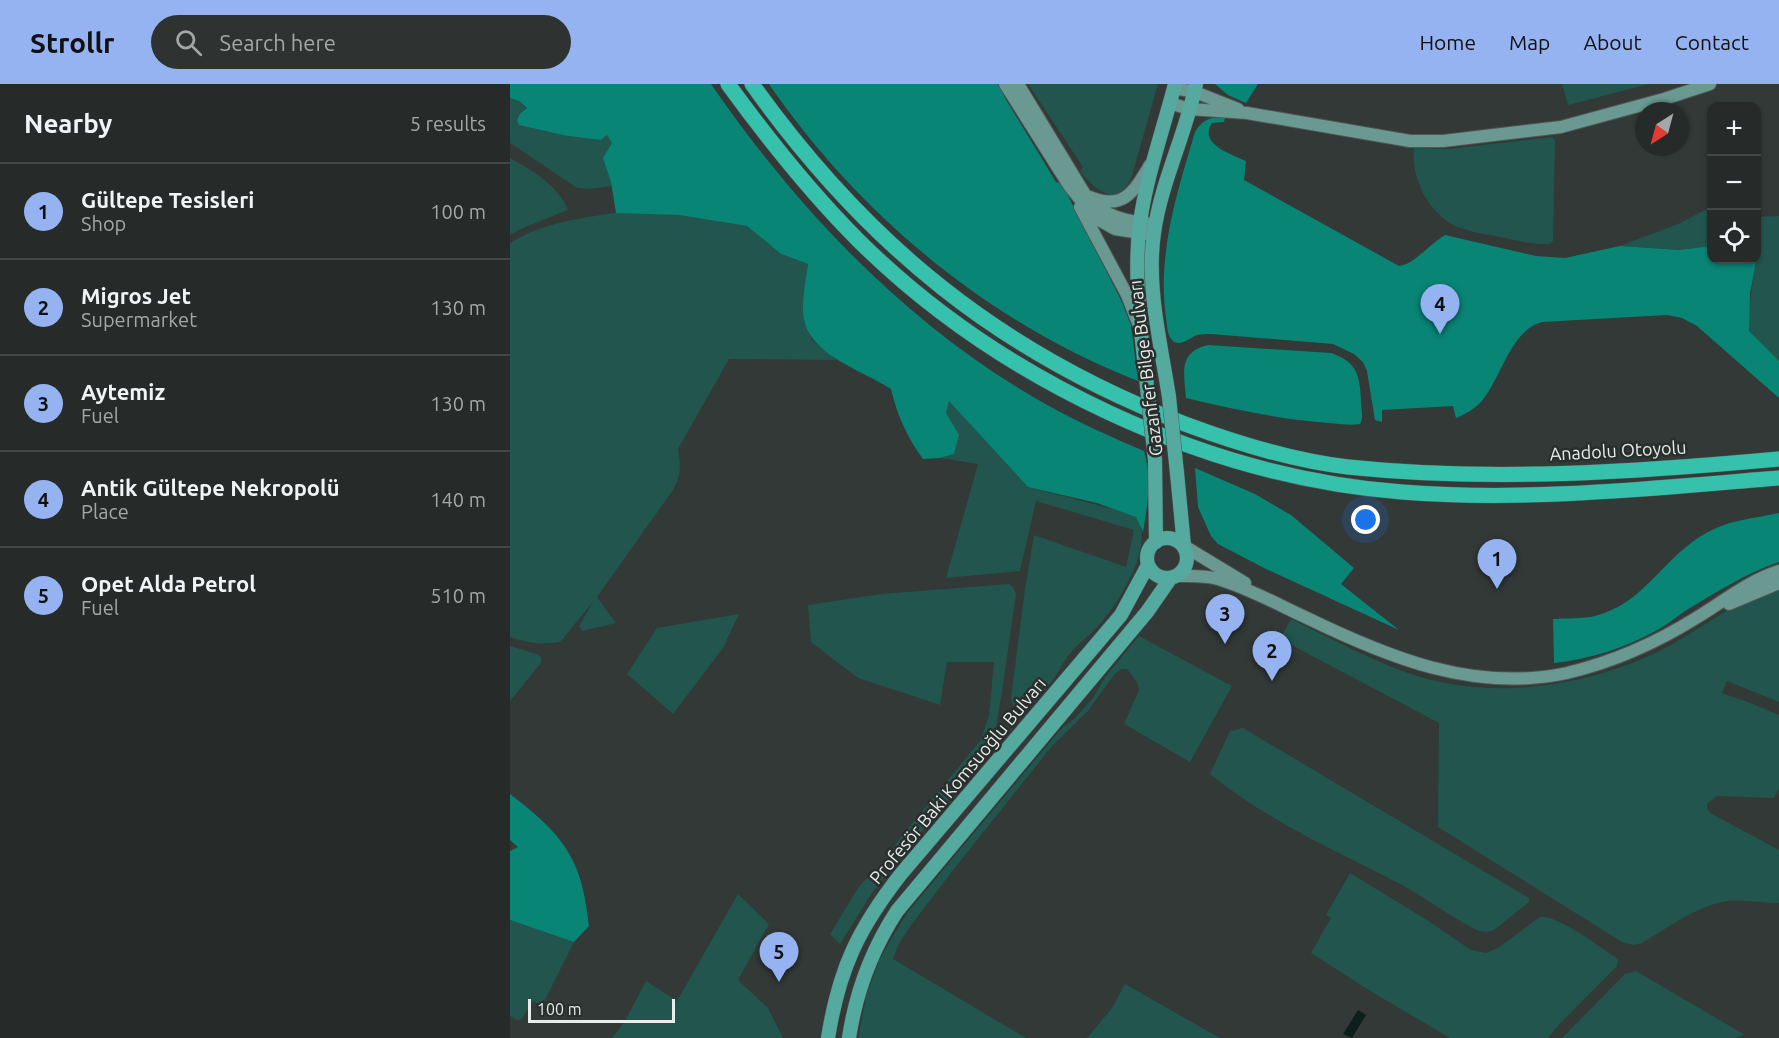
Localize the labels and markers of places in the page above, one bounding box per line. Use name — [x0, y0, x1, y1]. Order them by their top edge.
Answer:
pin: 4 — [1420, 284, 1460, 334]
pin: 1 — [1478, 540, 1516, 589]
pin: 3 — [1206, 594, 1244, 644]
pin: 2 — [1252, 632, 1292, 681]
pin: 5 — [760, 932, 798, 982]

